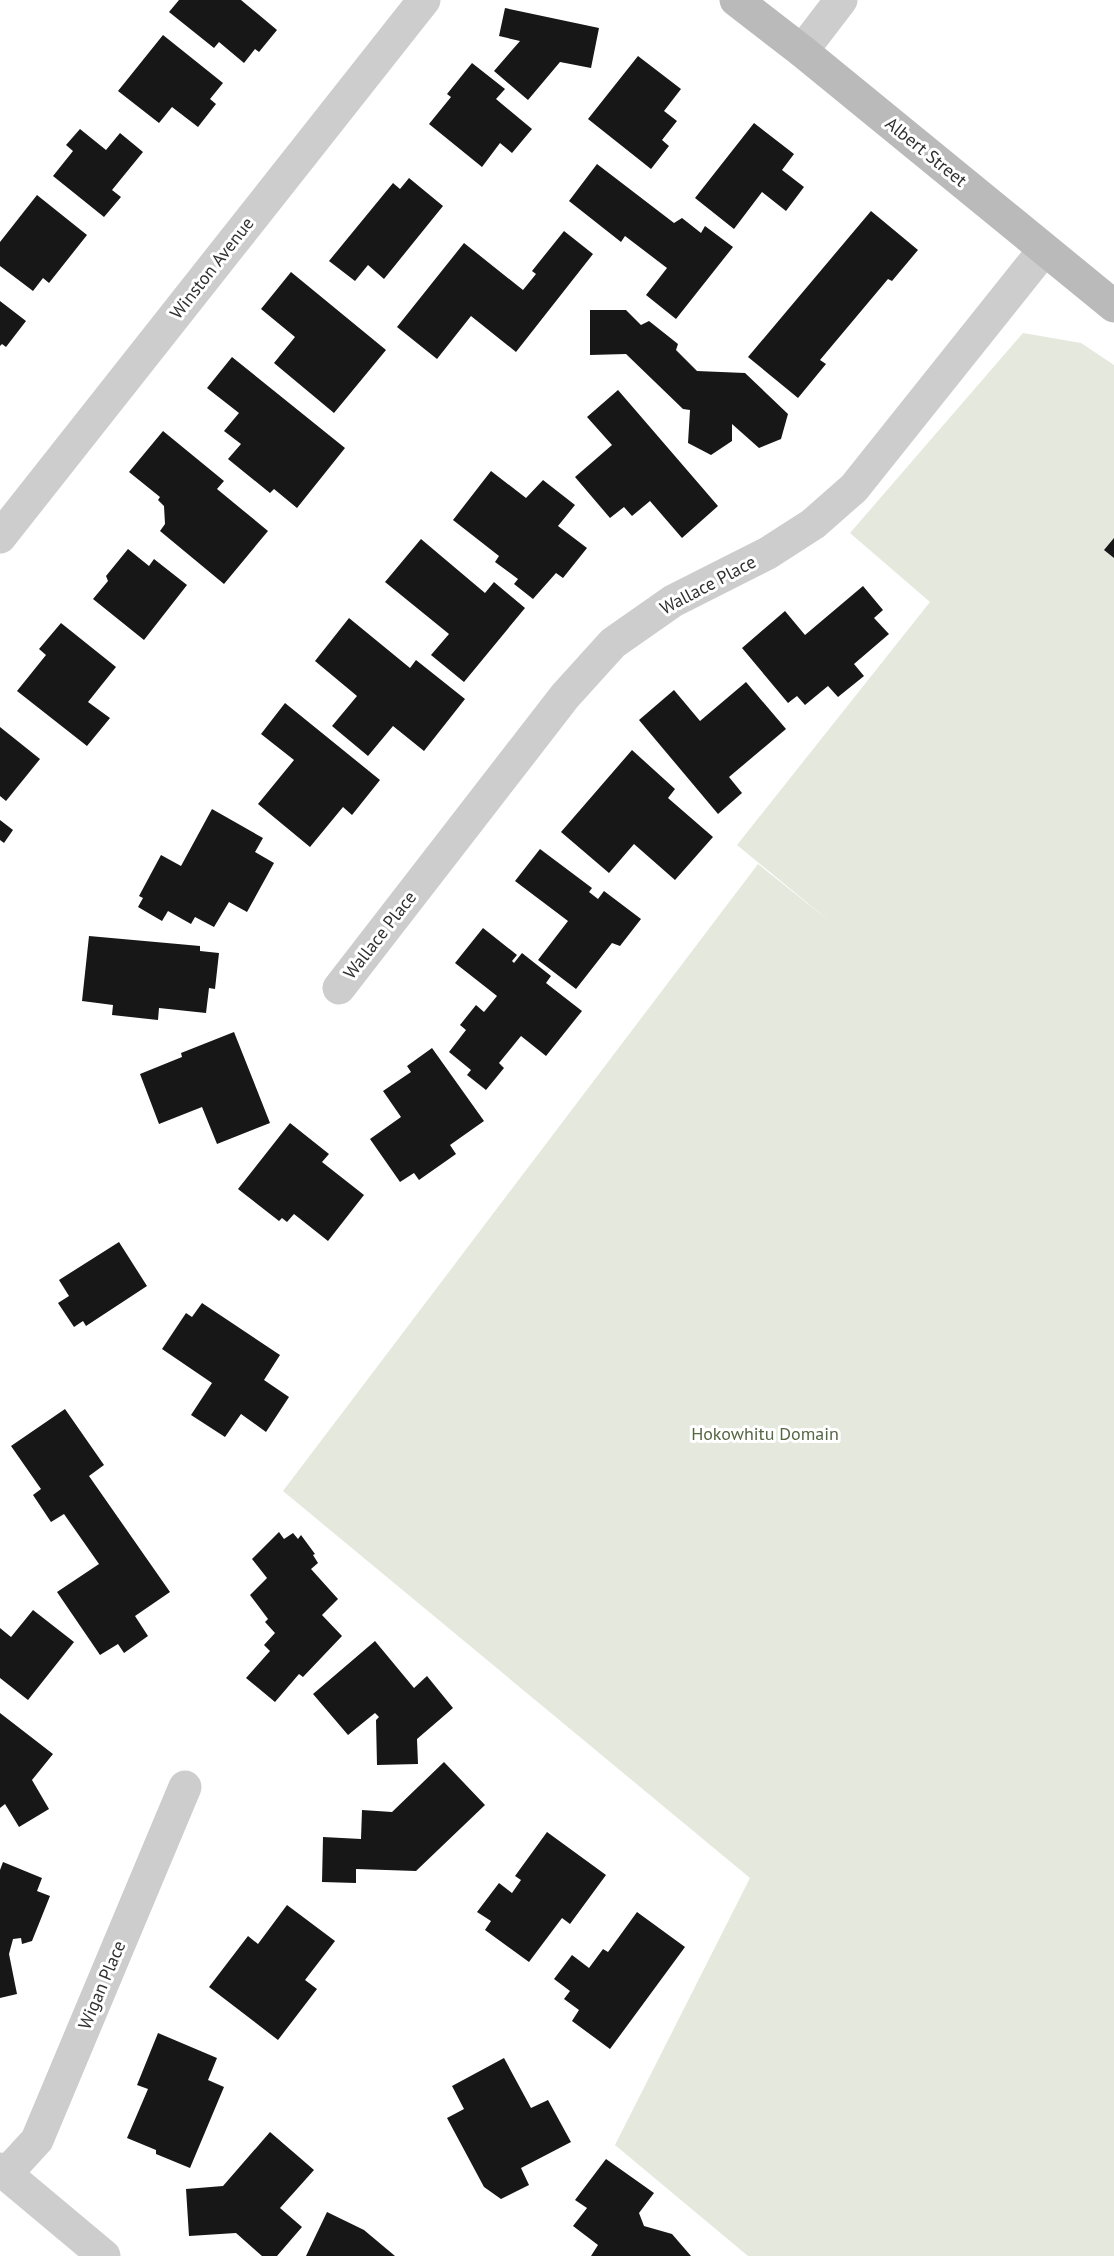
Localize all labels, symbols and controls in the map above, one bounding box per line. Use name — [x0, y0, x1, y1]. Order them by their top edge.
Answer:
street label: Albert Street — [881, 112, 972, 191]
street label: Winston Avenue — [165, 212, 259, 323]
street label: Wallace Place — [656, 550, 760, 619]
street label: Wallace Place — [338, 886, 421, 983]
park label: Hokowhitu Domain — [691, 1422, 839, 1445]
street label: Wigan Place — [73, 1937, 131, 2033]

